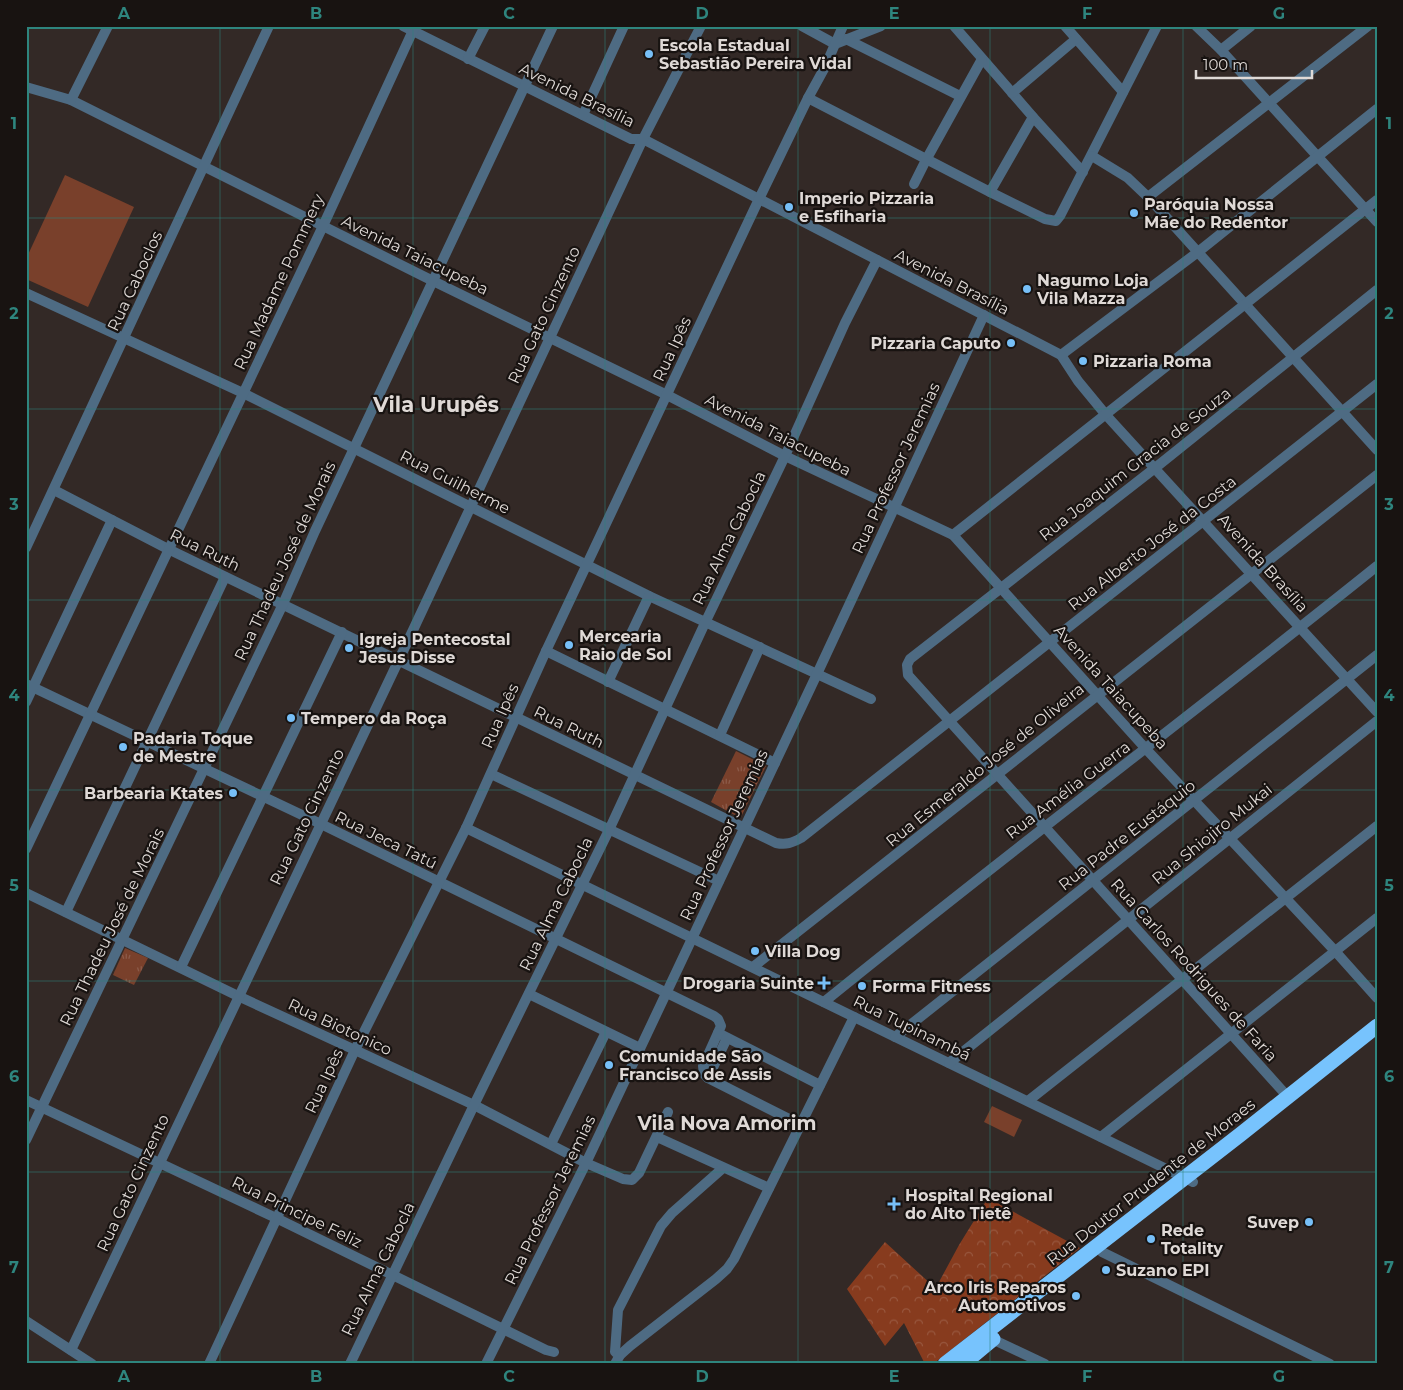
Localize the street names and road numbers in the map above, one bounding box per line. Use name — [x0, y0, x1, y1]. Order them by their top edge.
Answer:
street label: Avenida Brasília — [516, 59, 638, 131]
street label: Rua Madame Pommery — [230, 191, 328, 373]
street label: Avenida Taiacupeba — [338, 211, 492, 299]
street label: Rua Caboclos — [103, 228, 167, 334]
street label: Rua Gato Cinzento — [504, 243, 584, 387]
street label: Avenida Brasília — [891, 245, 1013, 319]
street label: Rua Ipês — [649, 313, 695, 384]
street label: Rua Professor Jeremias — [848, 379, 944, 557]
street label: Rua Joaquim Gracia de Souza — [1035, 383, 1235, 545]
street label: Avenida Taiacupeba — [702, 390, 854, 480]
street label: Rua Guilherme — [397, 446, 513, 518]
street label: Rua Thadeu José de Morais — [230, 458, 340, 664]
street label: Rua Alma Cabocla — [688, 468, 770, 608]
street label: Rua Alberto José da Costa — [1064, 471, 1240, 615]
street label: Avenida Brasília — [1214, 510, 1312, 616]
street label: Rua Ruth — [167, 525, 243, 575]
street label: Avenida Taiacupeba — [1050, 621, 1172, 753]
street label: Rua Esmeraldo José de Oliveira — [882, 679, 1088, 851]
street label: Rua Ipês — [477, 680, 523, 751]
street label: Rua Ruth — [531, 702, 607, 752]
street label: Rua Amélia Guerra — [1002, 737, 1134, 843]
street label: Rua Gato Cinzento — [266, 746, 348, 888]
street label: Rua Professor Jeremias — [676, 746, 772, 924]
street label: Rua Padre Eustáquio — [1055, 776, 1199, 894]
street label: Rua Shiojiro Mukai — [1148, 780, 1276, 888]
street label: Rua Jeca Tatú — [332, 807, 440, 873]
street label: Rua Thadeu José de Morais — [56, 825, 168, 1029]
street label: Rua Alma Cabocla — [515, 834, 597, 974]
street label: Rua Carlos Rodrigues de Faria — [1107, 875, 1281, 1065]
street label: Rua Tupinambá — [850, 991, 974, 1065]
street label: Rua Biotonico — [285, 995, 395, 1059]
street label: Rua Ipês — [301, 1045, 347, 1116]
street label: Rua Doutor Prudente de Moraes — [1043, 1095, 1259, 1269]
street label: Rua Gato Cinzento — [93, 1111, 173, 1255]
street label: Rua Professor Jeremias — [501, 1112, 600, 1288]
street label: Rua Principe Feliz — [229, 1172, 365, 1252]
street label: Rua Alma Cabocla — [337, 1199, 419, 1339]

